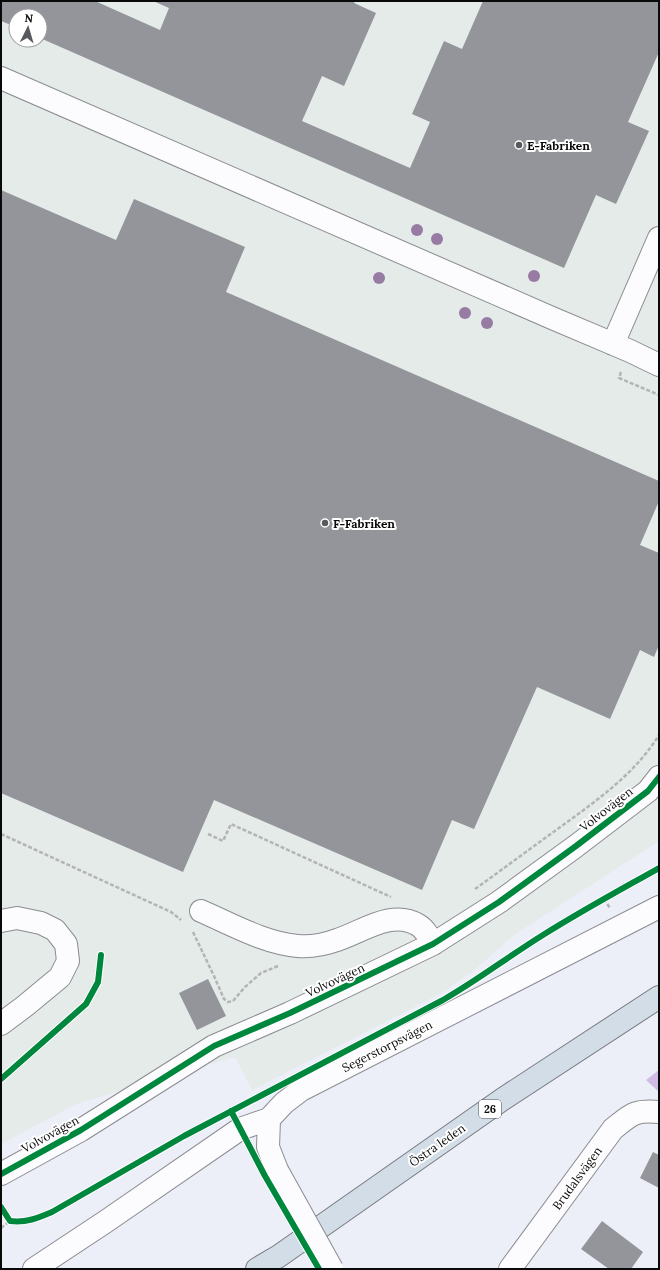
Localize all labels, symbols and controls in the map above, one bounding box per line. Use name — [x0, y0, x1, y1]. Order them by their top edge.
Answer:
north arrow — [8, 8, 48, 48]
text: N — [24, 11, 34, 25]
place label: E-Fabriken — [527, 138, 590, 153]
marker: E-Fabriken — [514, 140, 524, 150]
place label: F-Fabriken — [333, 516, 395, 531]
marker: F-Fabriken — [320, 518, 330, 528]
street label: Volvovägen — [576, 784, 635, 835]
street label: Volvovägen — [302, 960, 367, 1001]
street label: Segerstorpsvägen — [339, 1017, 435, 1075]
road number: 26 — [479, 1100, 501, 1118]
street label: Volvovägen — [18, 1112, 81, 1156]
street label: Östra leden — [406, 1120, 468, 1170]
street label: Brudalsvägen — [549, 1143, 605, 1213]

